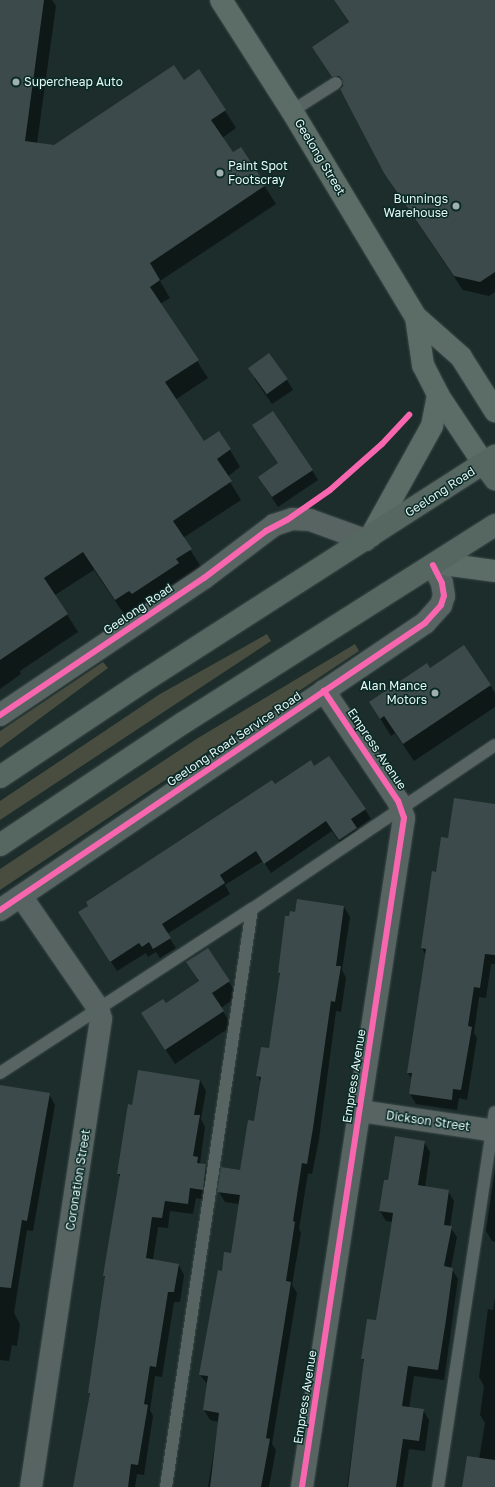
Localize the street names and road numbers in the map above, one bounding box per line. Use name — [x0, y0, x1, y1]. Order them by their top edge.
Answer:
street label: Geelong Street — [292, 116, 348, 198]
street label: Geelong Road — [402, 464, 478, 520]
street label: Geelong Road — [101, 581, 175, 637]
street label: Geelong Road Service Road — [164, 689, 304, 789]
street label: Empress Avenue — [344, 706, 410, 792]
street label: Empress Avenue — [339, 1028, 369, 1124]
street label: Dickson Street — [385, 1108, 471, 1134]
street label: Coronation Street — [63, 1128, 93, 1232]
street label: Empress Avenue — [290, 1349, 320, 1445]

